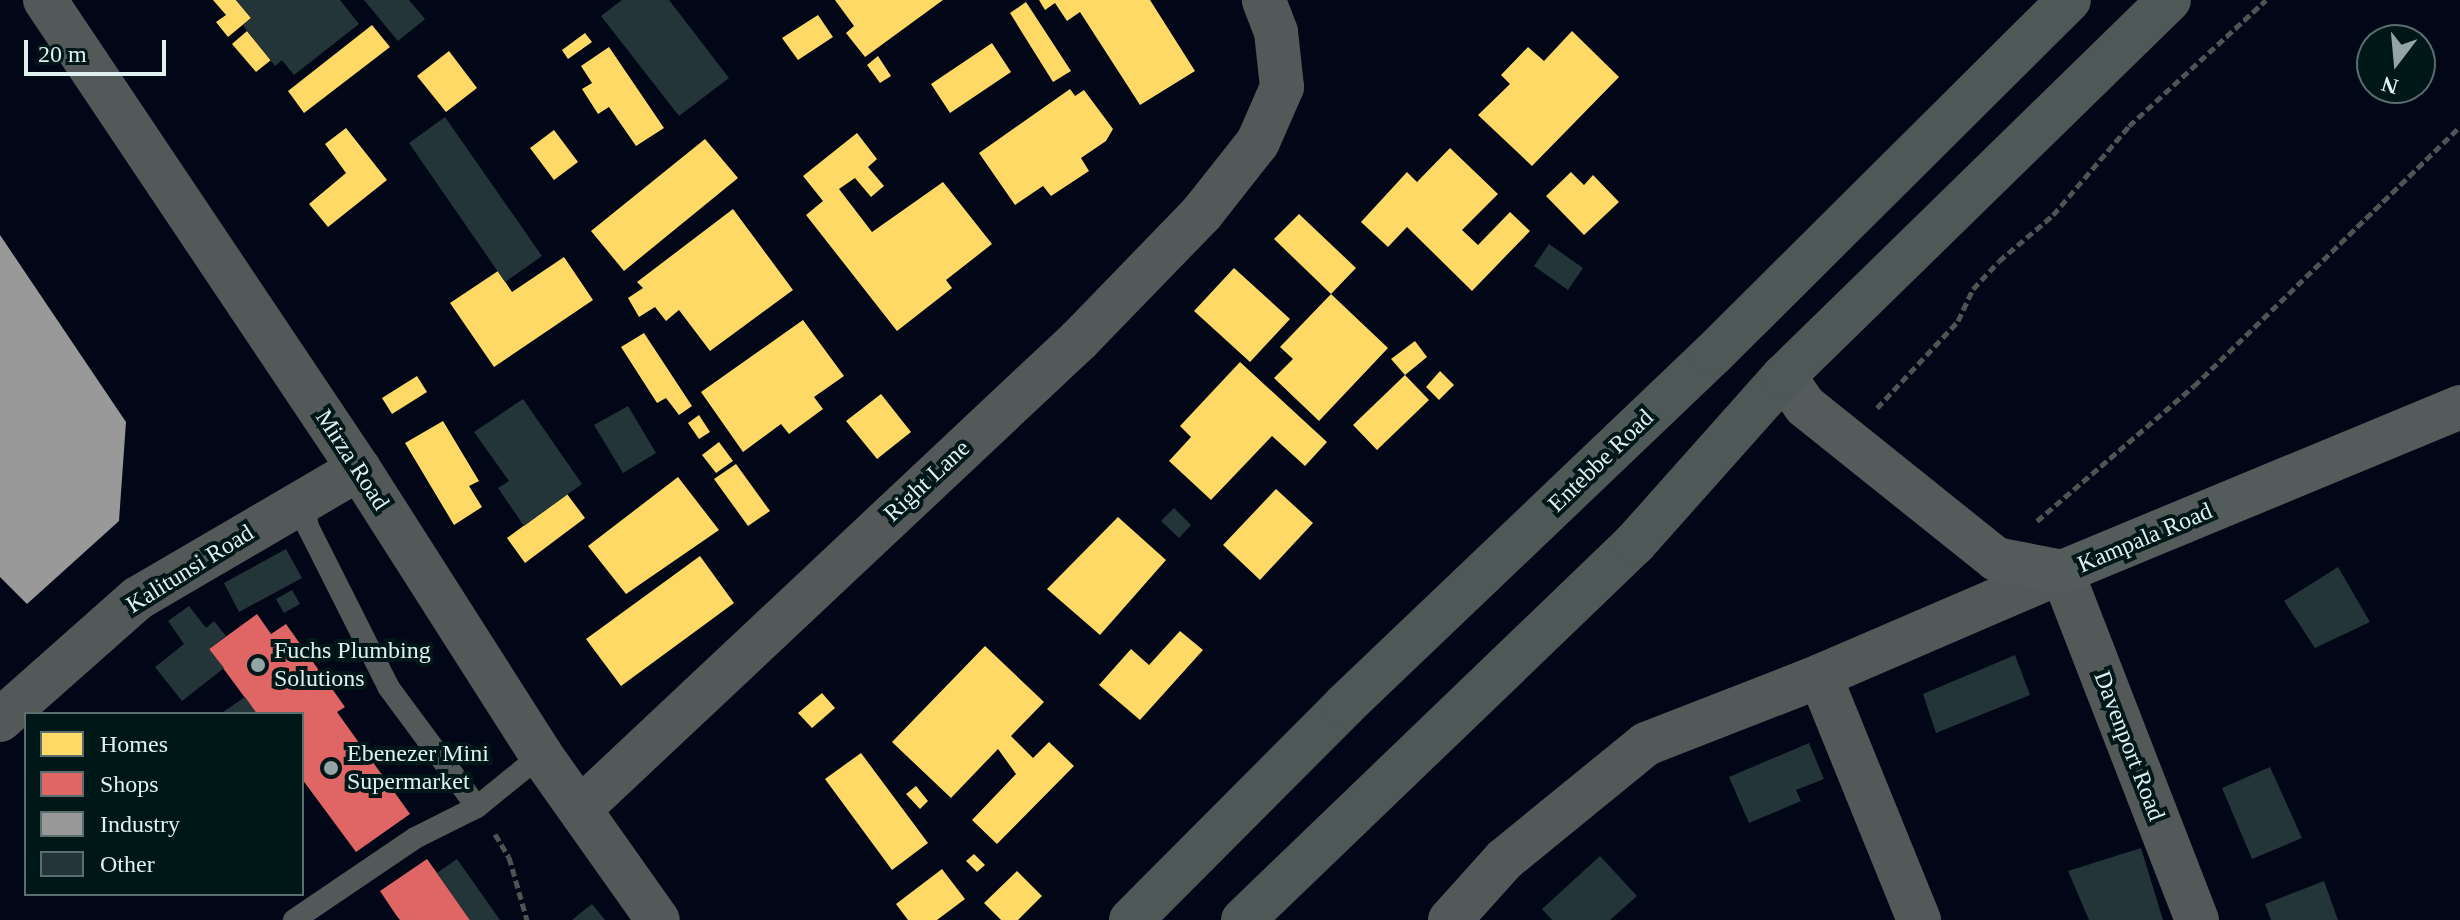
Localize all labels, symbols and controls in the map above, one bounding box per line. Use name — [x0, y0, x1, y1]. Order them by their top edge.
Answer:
scale bar — [28, 24, 170, 74]
north arrow — [2356, 24, 2436, 104]
text: 20 m — [38, 41, 87, 67]
text: N — [2379, 71, 2401, 100]
street label: Mirza Road — [309, 404, 395, 516]
street label: Entebbe Road — [1542, 404, 1660, 518]
street label: Right Lane — [878, 434, 976, 528]
street label: Kampala Road — [2073, 497, 2217, 579]
street label: Kalitunsi Road — [121, 518, 259, 620]
place label: Fuchs Plumbing Solutions — [274, 637, 431, 693]
marker: Fuchs Plumbing Solutions — [249, 656, 267, 674]
street label: Davenport Road — [2087, 667, 2171, 825]
legend — [24, 712, 304, 896]
text: Homes — [100, 731, 168, 757]
place label: Ebenezer Mini Supermarket — [347, 740, 489, 796]
marker: Ebenezer Mini Supermarket — [322, 759, 340, 777]
text: Shops — [100, 771, 159, 797]
text: Industry — [100, 811, 180, 837]
text: Other — [100, 851, 155, 877]

